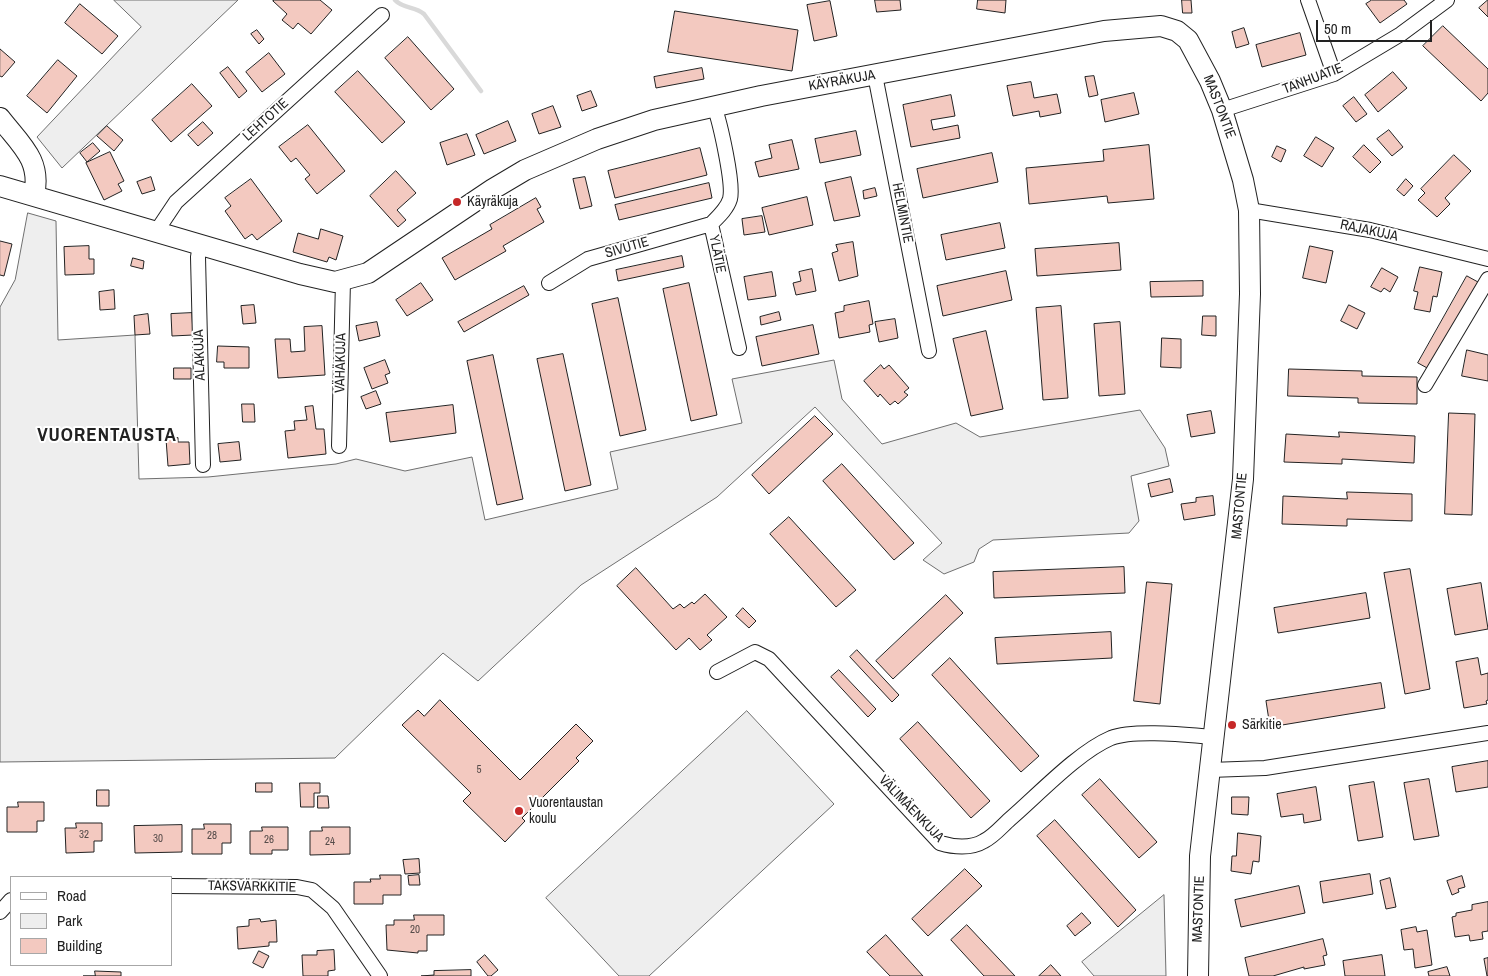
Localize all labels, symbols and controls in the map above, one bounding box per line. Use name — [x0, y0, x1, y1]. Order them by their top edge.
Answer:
scale bar — [1318, 10, 1434, 42]
text: 50 m — [1324, 18, 1351, 39]
street label: TANHUATIE — [1280, 60, 1346, 98]
street label: KÄYRÄKUJA — [807, 67, 877, 95]
street label: MASTONTIE — [1199, 73, 1239, 141]
street label: LEHTOTIE — [240, 95, 292, 145]
street label: HELMINTIE — [888, 181, 916, 245]
place label: Käyräkuja — [467, 194, 518, 210]
marker: Käyräkuja — [451, 196, 463, 208]
street label: RAJAKUJA — [1339, 217, 1399, 245]
street label: YLÄTIE — [705, 233, 729, 275]
street label: SIVUTIE — [603, 234, 651, 262]
street label: ALAKUJA — [191, 329, 209, 381]
street label: VÄHÄKUJA — [332, 333, 350, 393]
district label: VUORENTAUSTA — [36, 425, 178, 447]
street label: MASTONTIE — [1229, 472, 1251, 540]
place label: Särkitie — [1242, 717, 1282, 733]
marker: Särkitie — [1226, 719, 1238, 731]
house number: 5 — [476, 763, 482, 777]
street label: VÄLIMÄENKUJA — [875, 772, 947, 846]
place label: Vuorentaustan koulu — [529, 795, 603, 828]
marker: Vuorentaustan koulu — [513, 805, 525, 817]
house number: 32 — [79, 828, 89, 842]
house number: 28 — [207, 829, 217, 843]
house number: 30 — [153, 832, 163, 846]
house number: 26 — [264, 833, 274, 847]
house number: 24 — [325, 835, 335, 849]
street label: MASTONTIE — [1189, 875, 1209, 943]
legend — [10, 876, 172, 966]
street label: TAKSVÄRKKITIE — [208, 878, 296, 896]
text: Road — [57, 885, 86, 906]
text: Park — [57, 910, 82, 931]
house number: 20 — [410, 923, 420, 937]
text: Building — [57, 935, 102, 956]

